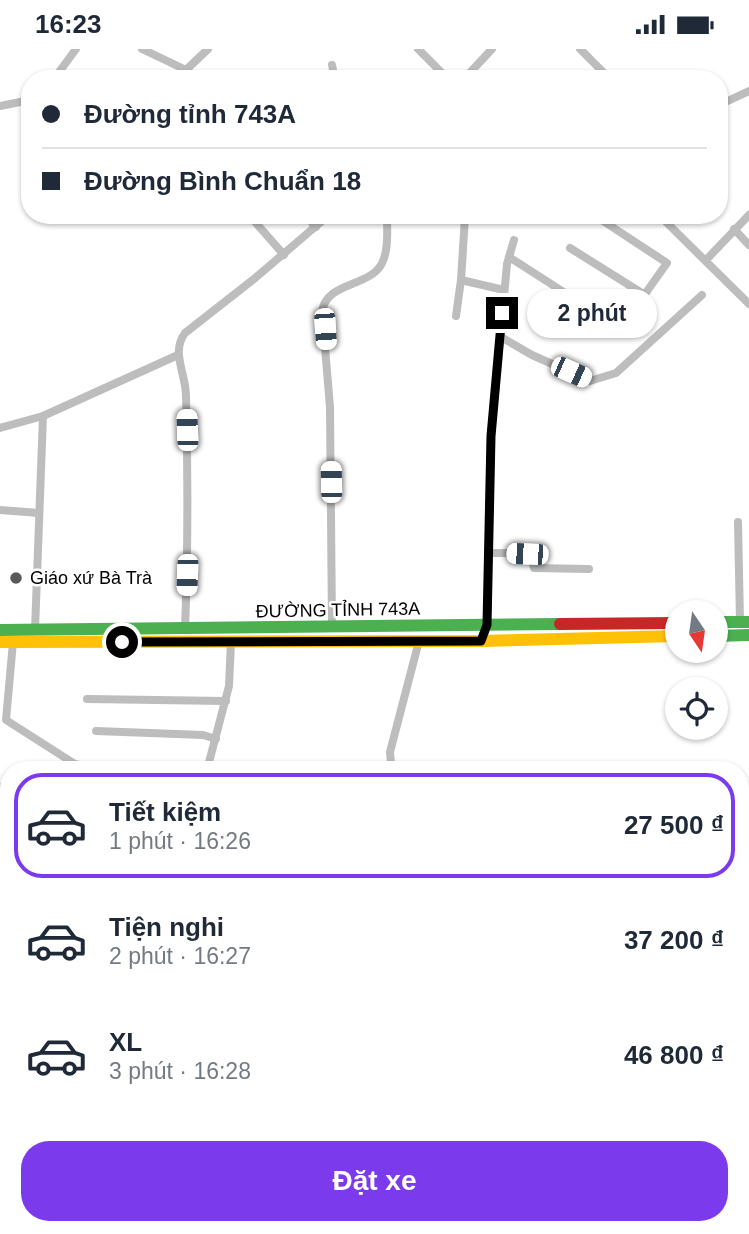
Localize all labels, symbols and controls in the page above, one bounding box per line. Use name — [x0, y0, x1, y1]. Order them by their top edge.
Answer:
text: 16:23 — [35, 9, 102, 39]
text: Đường tỉnh 743A — [84, 99, 296, 129]
text: Đường Bình Chuẩn 18 — [84, 166, 361, 196]
callout: 2 phút — [526, 289, 656, 337]
route end — [486, 297, 518, 329]
text: 2 phút — [558, 300, 627, 326]
car — [314, 307, 337, 351]
car — [548, 354, 595, 390]
car — [176, 409, 199, 451]
car — [321, 461, 342, 503]
car — [506, 543, 549, 565]
car — [176, 554, 199, 596]
place label: Giáo xứ Bà Trà — [30, 568, 153, 588]
marker: Giáo xứ Bà Trà — [8, 570, 24, 586]
street label: ĐƯỜNG TỈNH 743A — [256, 598, 420, 621]
north arrow — [665, 600, 728, 663]
map controls — [665, 600, 728, 740]
route start — [106, 626, 138, 658]
button: locate — [665, 677, 728, 740]
icon: car — [25, 794, 88, 857]
text: Tiết kiệm — [109, 797, 221, 827]
text: 27 500 ₫ — [624, 810, 724, 840]
text: 1 phút · 16:26 — [109, 828, 251, 854]
icon: car — [25, 909, 88, 972]
text: Tiện nghi — [109, 912, 224, 942]
text: 37 200 ₫ — [624, 925, 724, 955]
text: 2 phút · 16:27 — [109, 943, 251, 969]
icon: car — [25, 1024, 88, 1087]
text: XL — [109, 1027, 142, 1057]
text: 46 800 ₫ — [624, 1040, 724, 1070]
text: 3 phút · 16:28 — [109, 1058, 251, 1084]
button: Đặt xe — [21, 1141, 728, 1221]

